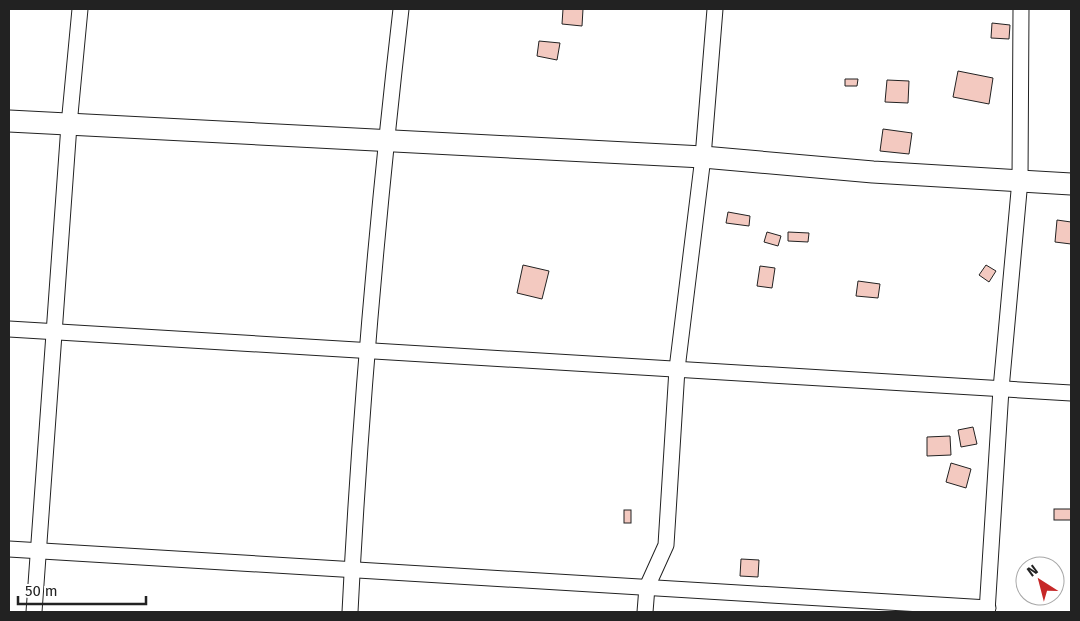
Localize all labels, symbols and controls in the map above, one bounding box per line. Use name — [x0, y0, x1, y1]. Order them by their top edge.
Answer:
north arrow — [1015, 556, 1065, 606]
text: N — [1024, 561, 1041, 580]
scale bar — [18, 574, 145, 606]
text: 50 m — [25, 582, 58, 600]

